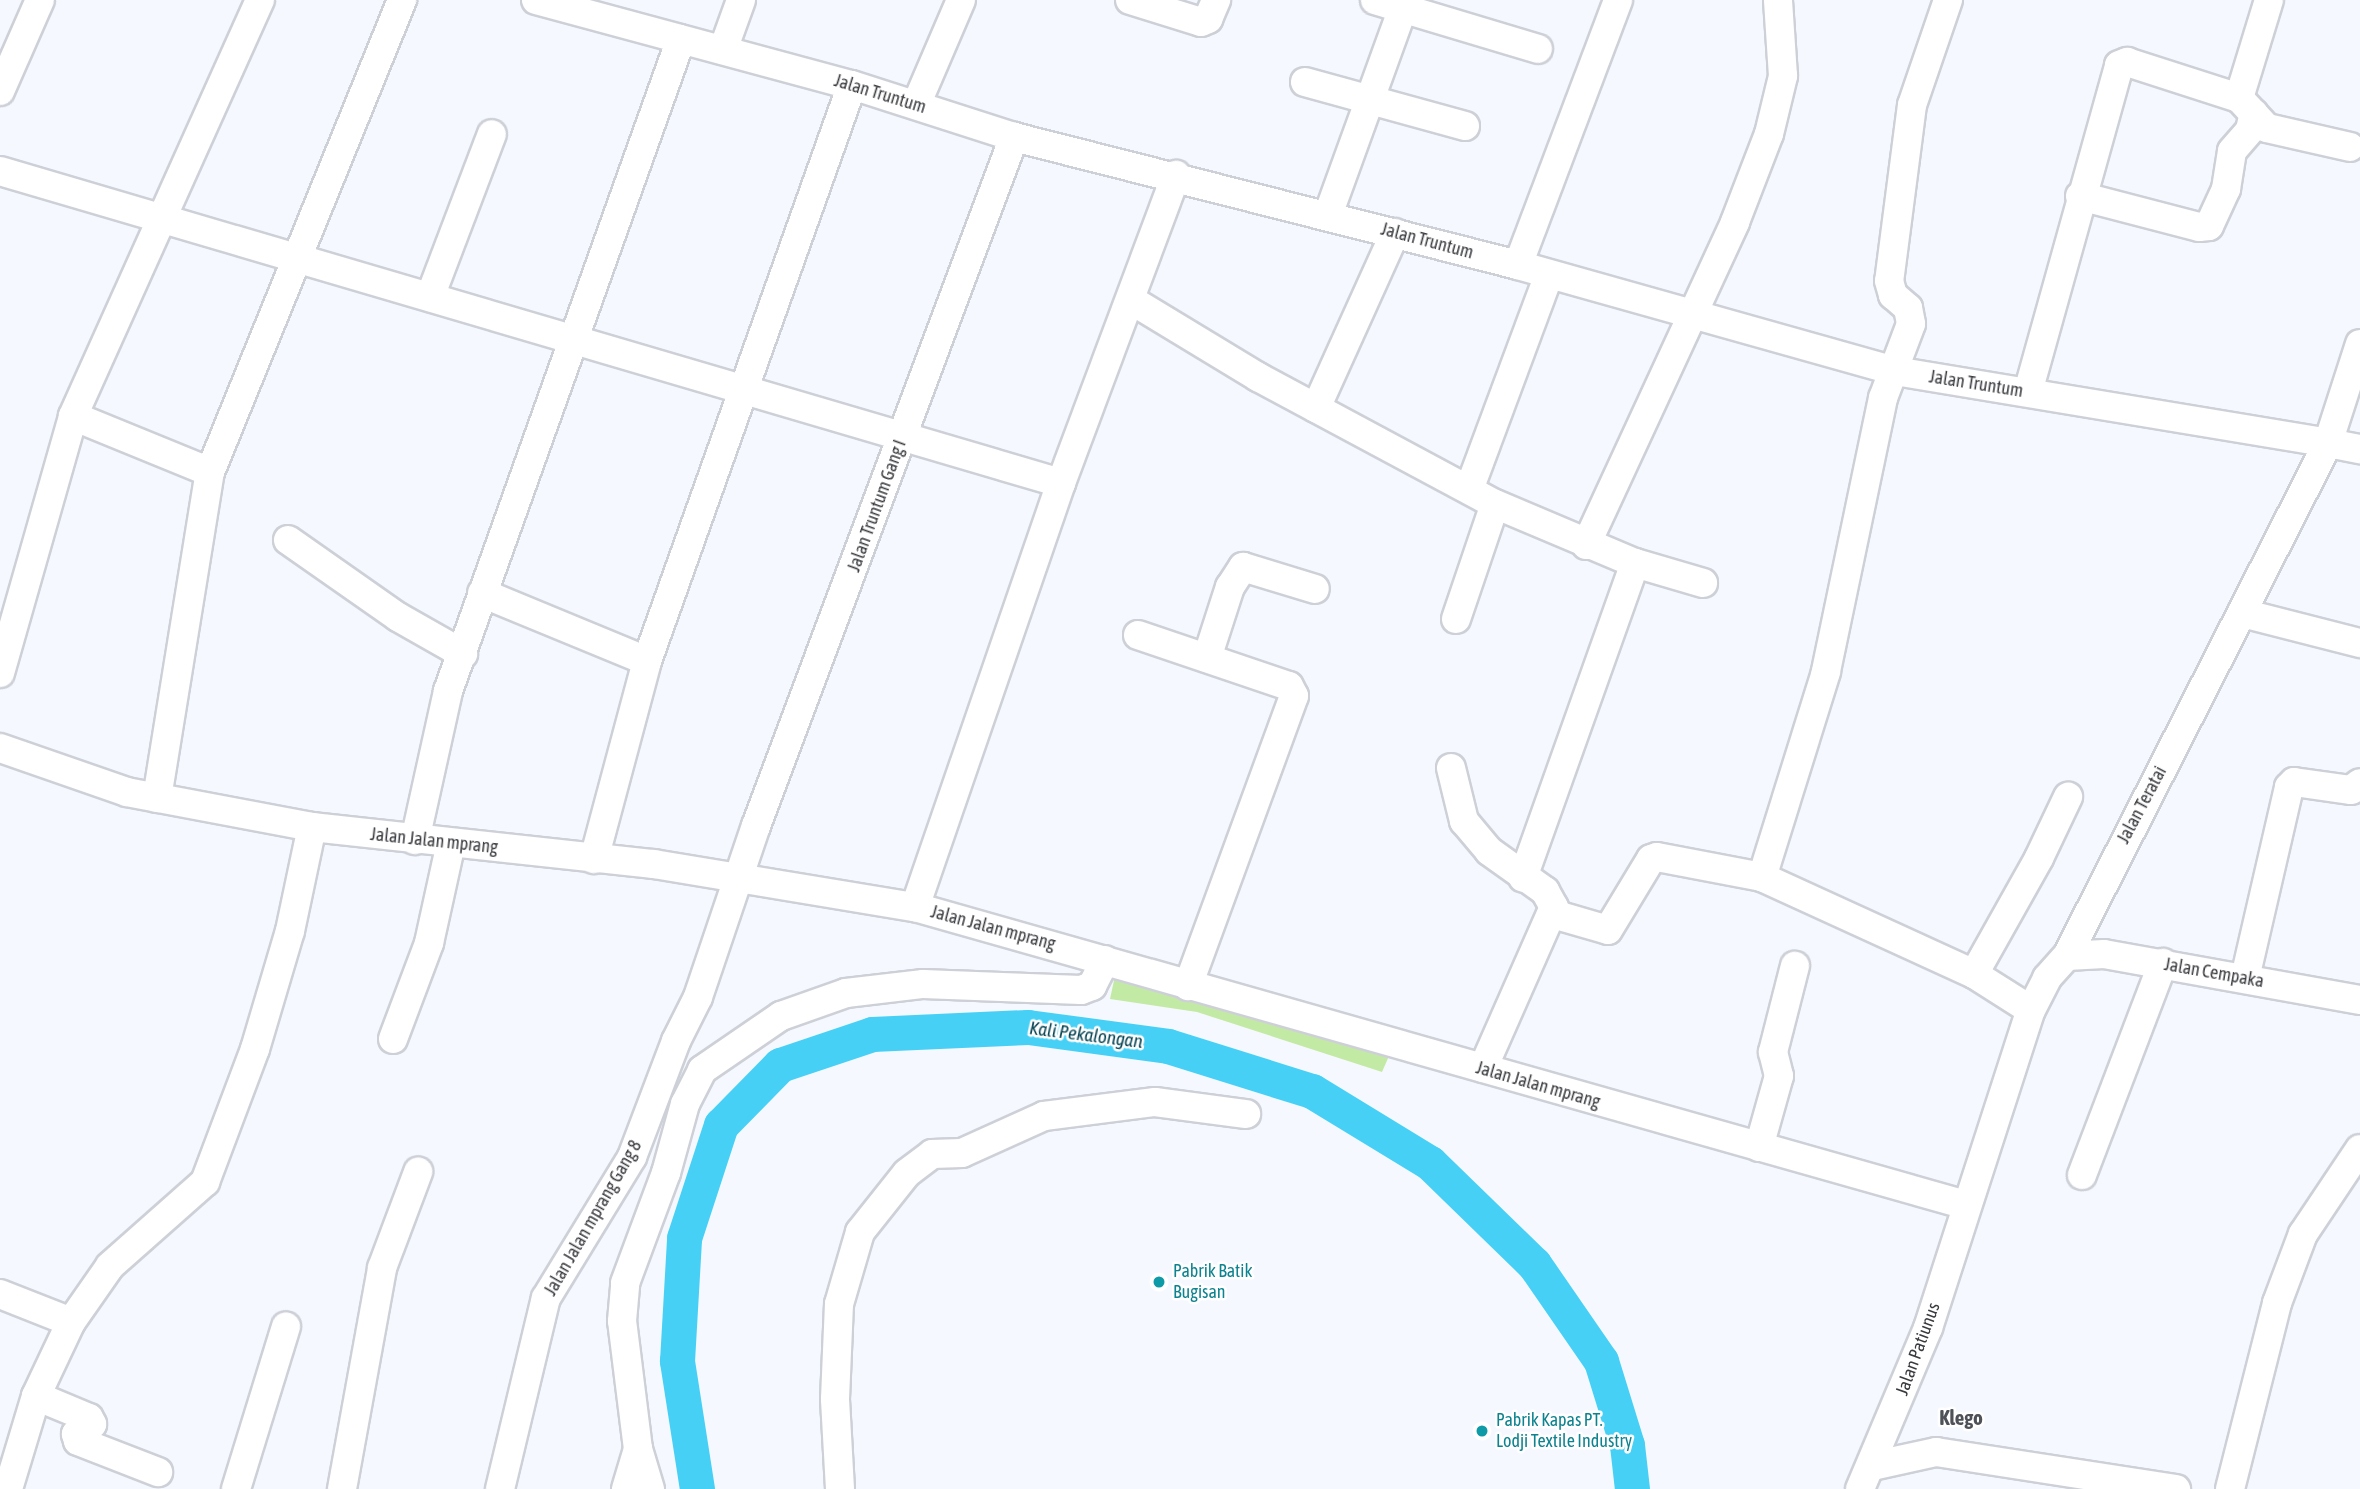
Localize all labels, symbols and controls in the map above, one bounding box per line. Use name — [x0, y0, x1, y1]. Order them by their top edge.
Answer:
street label: Jalan Truntum — [831, 70, 929, 118]
street label: Jalan Truntum — [1378, 218, 1476, 264]
street label: Jalan Truntum — [1927, 366, 2025, 402]
street label: Jalan Truntum Gang I — [843, 437, 911, 575]
street label: Jalan Teratai — [2113, 763, 2171, 847]
street label: Jalan Jalan mprang — [369, 824, 499, 858]
street label: Jalan Jalan mprang — [928, 901, 1058, 955]
street label: Jalan Cempaka — [2162, 954, 2266, 992]
water label: Kali Pekalongan — [1028, 1017, 1144, 1053]
street label: Jalan Jalan mprang — [1473, 1057, 1603, 1113]
street label: Jalan Jalan mprang Gang 8 — [540, 1136, 646, 1300]
place label: Pabrik Batik Bugisan — [1173, 1261, 1252, 1304]
marker: Pabrik Batik Bugisan — [1151, 1274, 1167, 1290]
street label: Jalan Patiunus — [1891, 1300, 1945, 1398]
district label: Klego — [1939, 1404, 1983, 1430]
place label: Pabrik Kapas PT. Lodji Textile Industry — [1496, 1410, 1632, 1452]
marker: Pabrik Kapas PT. Lodji Textile Industry — [1474, 1423, 1490, 1439]

